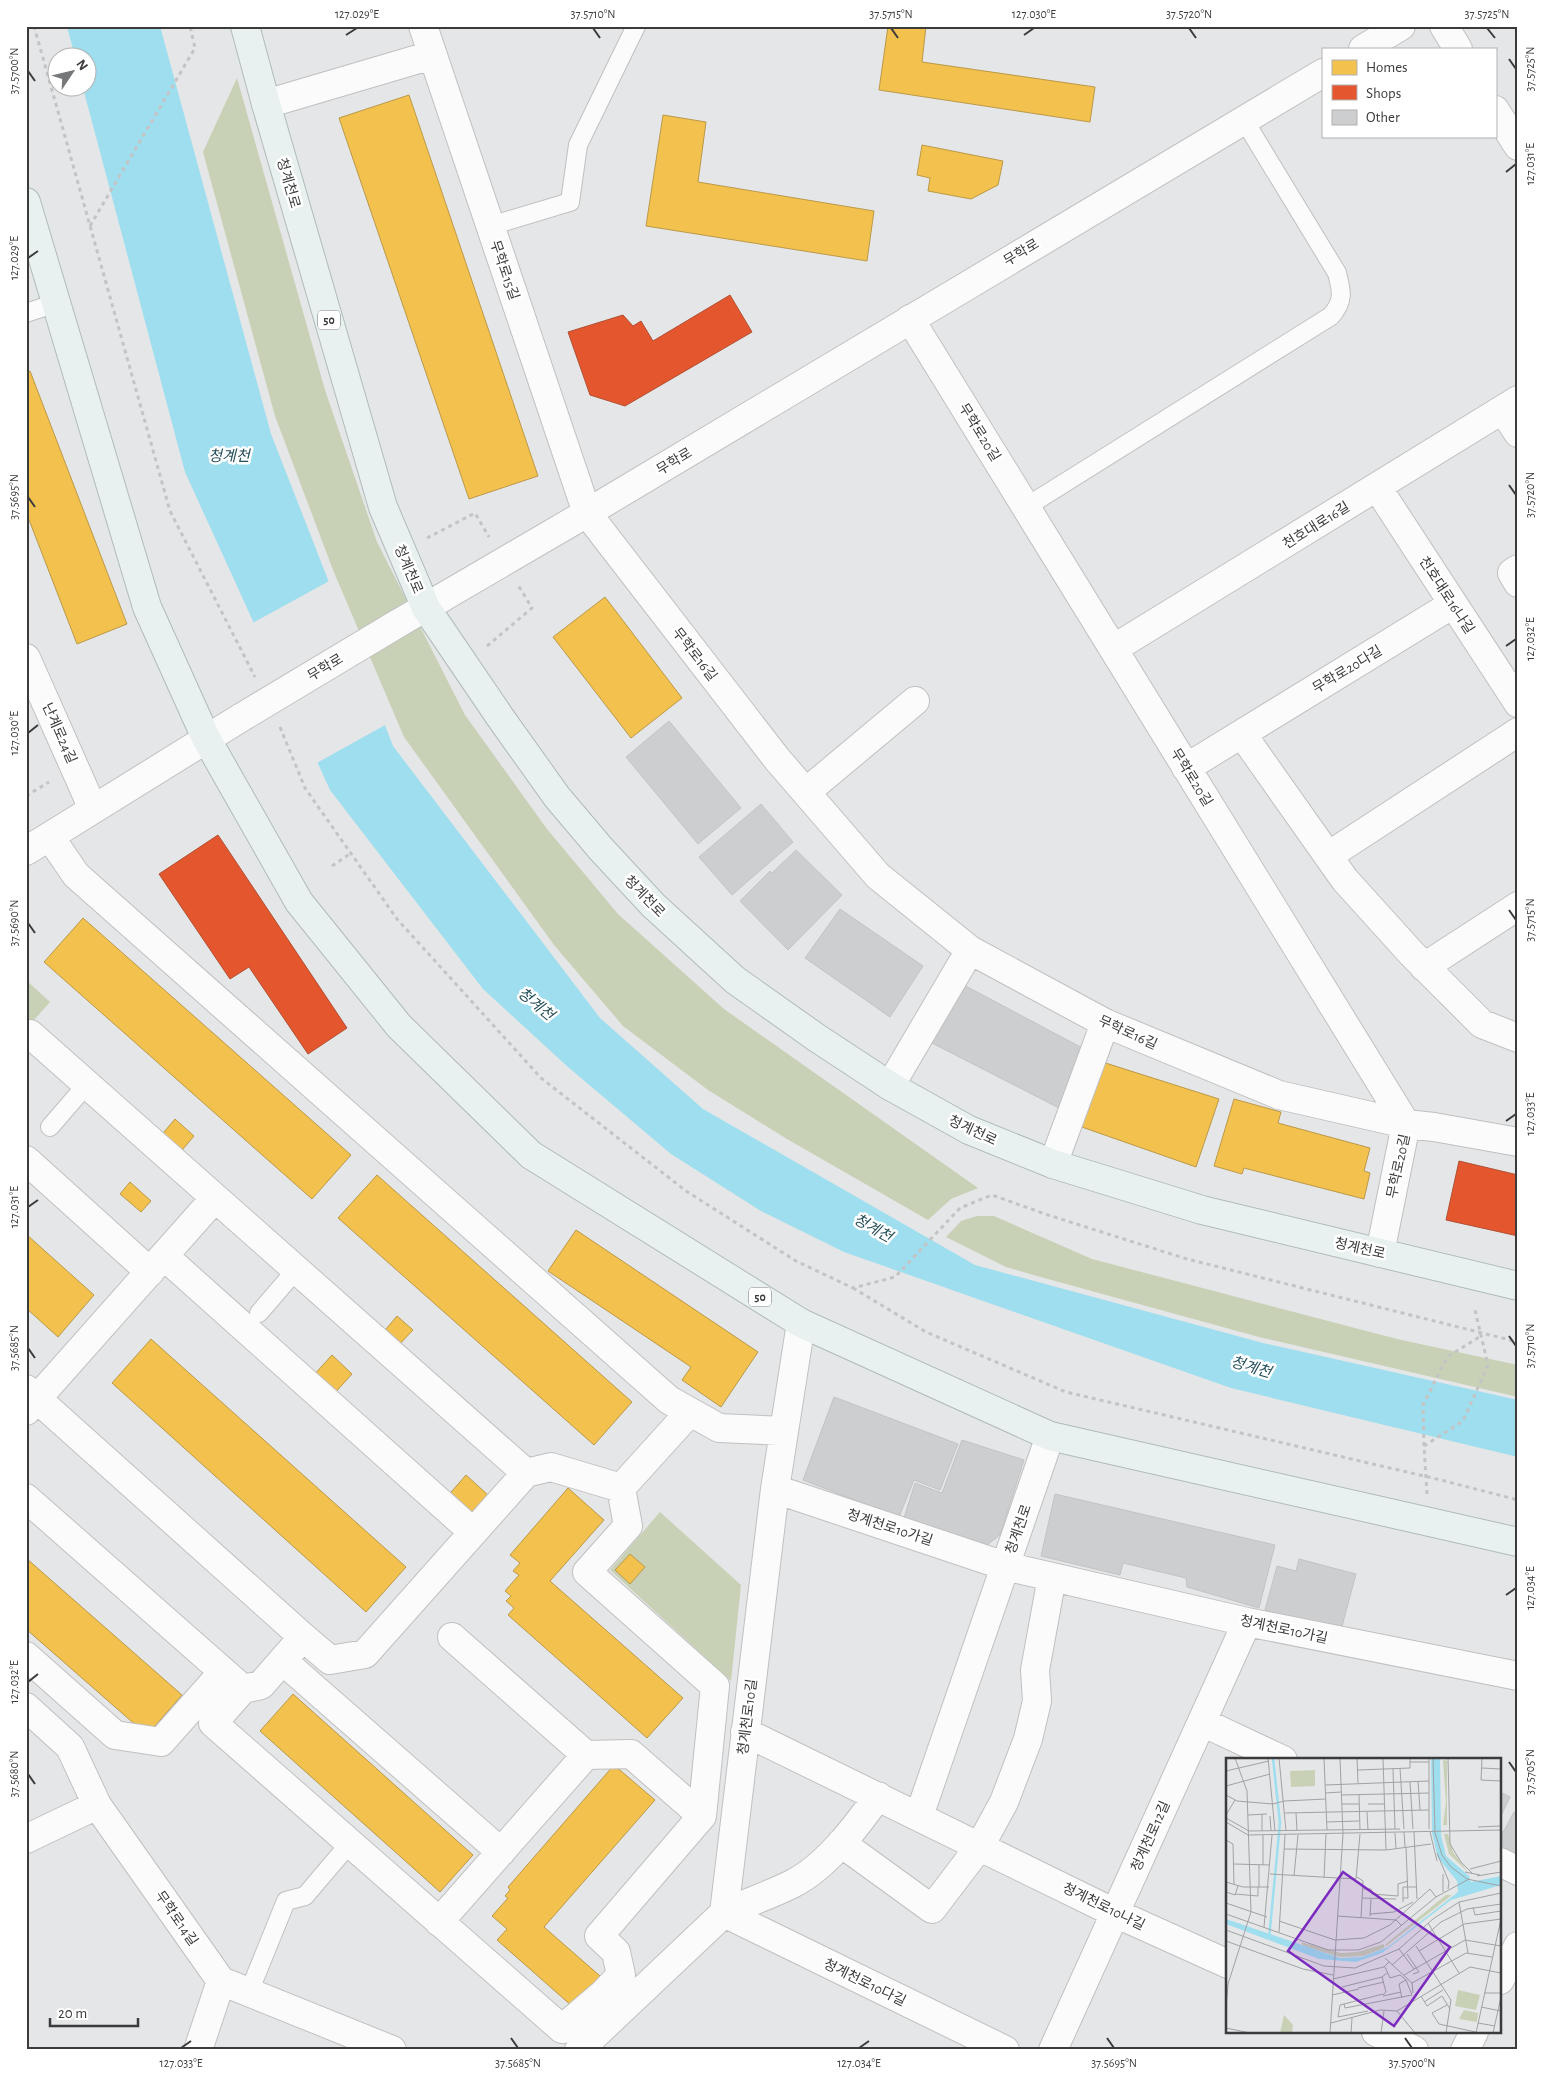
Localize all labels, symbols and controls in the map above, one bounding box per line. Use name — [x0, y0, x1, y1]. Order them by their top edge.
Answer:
text: 127.029°E — [335, 8, 379, 20]
text: 37.5710°N — [571, 8, 615, 20]
text: 37.5715°N — [869, 8, 913, 20]
text: 127.030°E — [1012, 8, 1056, 20]
text: 37.5720°N — [1166, 8, 1212, 20]
text: 37.5725°N — [1465, 8, 1509, 20]
text: 37.5700°N — [8, 47, 20, 95]
text: 37.5725°N — [1524, 47, 1536, 91]
north arrow — [48, 48, 98, 98]
legend — [1322, 48, 1496, 138]
text: N — [73, 57, 90, 73]
text: Homes — [1366, 60, 1408, 75]
text: Shops — [1366, 86, 1401, 101]
text: Other — [1366, 110, 1400, 125]
text: 127.031°E — [1524, 143, 1536, 185]
street label: 청계천로 — [274, 156, 304, 210]
street label: 무학로 — [1000, 235, 1042, 269]
text: 127.029°E — [8, 236, 20, 280]
street label: 무학로15길 — [487, 238, 523, 302]
road number: 50 — [318, 310, 340, 330]
street label: 무학로20길 — [956, 400, 1004, 464]
street label: 무학로 — [653, 444, 695, 478]
water label: 청계천 — [208, 448, 252, 464]
text: 37.5720°N — [1524, 472, 1536, 518]
text: 37.5695°N — [8, 474, 20, 520]
street label: 천호대로16길 — [1280, 498, 1352, 552]
street label: 청계천로 — [392, 542, 426, 596]
street label: 천호대로16나길 — [1416, 553, 1478, 637]
text: 127.032°E — [1524, 617, 1536, 661]
street label: 무학로16길 — [669, 624, 721, 684]
street label: 무학로20다길 — [1309, 642, 1385, 696]
street label: 무학로 — [304, 650, 346, 684]
street label: 난계로24길 — [40, 701, 80, 766]
text: 127.030°E — [8, 711, 20, 755]
street label: 무학로20길 — [1168, 745, 1216, 809]
street label: 청계천로 — [621, 872, 669, 920]
text: 37.5715°N — [1524, 898, 1536, 942]
text: 37.5690°N — [8, 899, 20, 947]
water label: 청계천 — [515, 985, 559, 1025]
street label: 무학로16길 — [1096, 1012, 1160, 1052]
text: 127.033°E — [1524, 1092, 1536, 1135]
street label: 청계천로 — [946, 1112, 1000, 1148]
street label: 무학로20길 — [1383, 1132, 1413, 1200]
text: 127.031°E — [8, 1186, 20, 1228]
water label: 청계천 — [851, 1211, 897, 1246]
street label: 청계천로 — [1333, 1234, 1387, 1262]
road number: 50 — [749, 1288, 771, 1306]
text: 37.5710°N — [1524, 1324, 1536, 1368]
text: 37.5685°N — [8, 1325, 20, 1371]
water label: 청계천 — [1229, 1354, 1275, 1381]
street label: 청계천로 — [1002, 1502, 1034, 1556]
street label: 청계천로10가길 — [845, 1506, 935, 1548]
text: 127.034°E — [1524, 1566, 1536, 1610]
street label: 청계천로10가길 — [1239, 1612, 1329, 1646]
text: 127.032°E — [8, 1660, 20, 1704]
street label: 청계천로10길 — [734, 1678, 760, 1756]
text: 37.5705°N — [1524, 1749, 1536, 1795]
text: 37.5680°N — [8, 1750, 20, 1798]
inset map — [1226, 1758, 1502, 2034]
street label: 청계천로12길 — [1127, 1798, 1173, 1874]
street label: 청계천로10나길 — [1060, 1879, 1148, 1933]
street label: 무학로14길 — [152, 1888, 202, 1948]
street label: 청계천로10다길 — [821, 1955, 909, 2009]
scale bar — [50, 1996, 138, 2028]
text: 20 m — [58, 2006, 87, 2021]
text: 127.033°E — [160, 2057, 203, 2069]
text: 37.5685°N — [495, 2057, 541, 2069]
text: 127.034°E — [837, 2057, 881, 2069]
text: 37.5695°N — [1091, 2057, 1137, 2069]
text: 37.5700°N — [1388, 2057, 1436, 2069]

